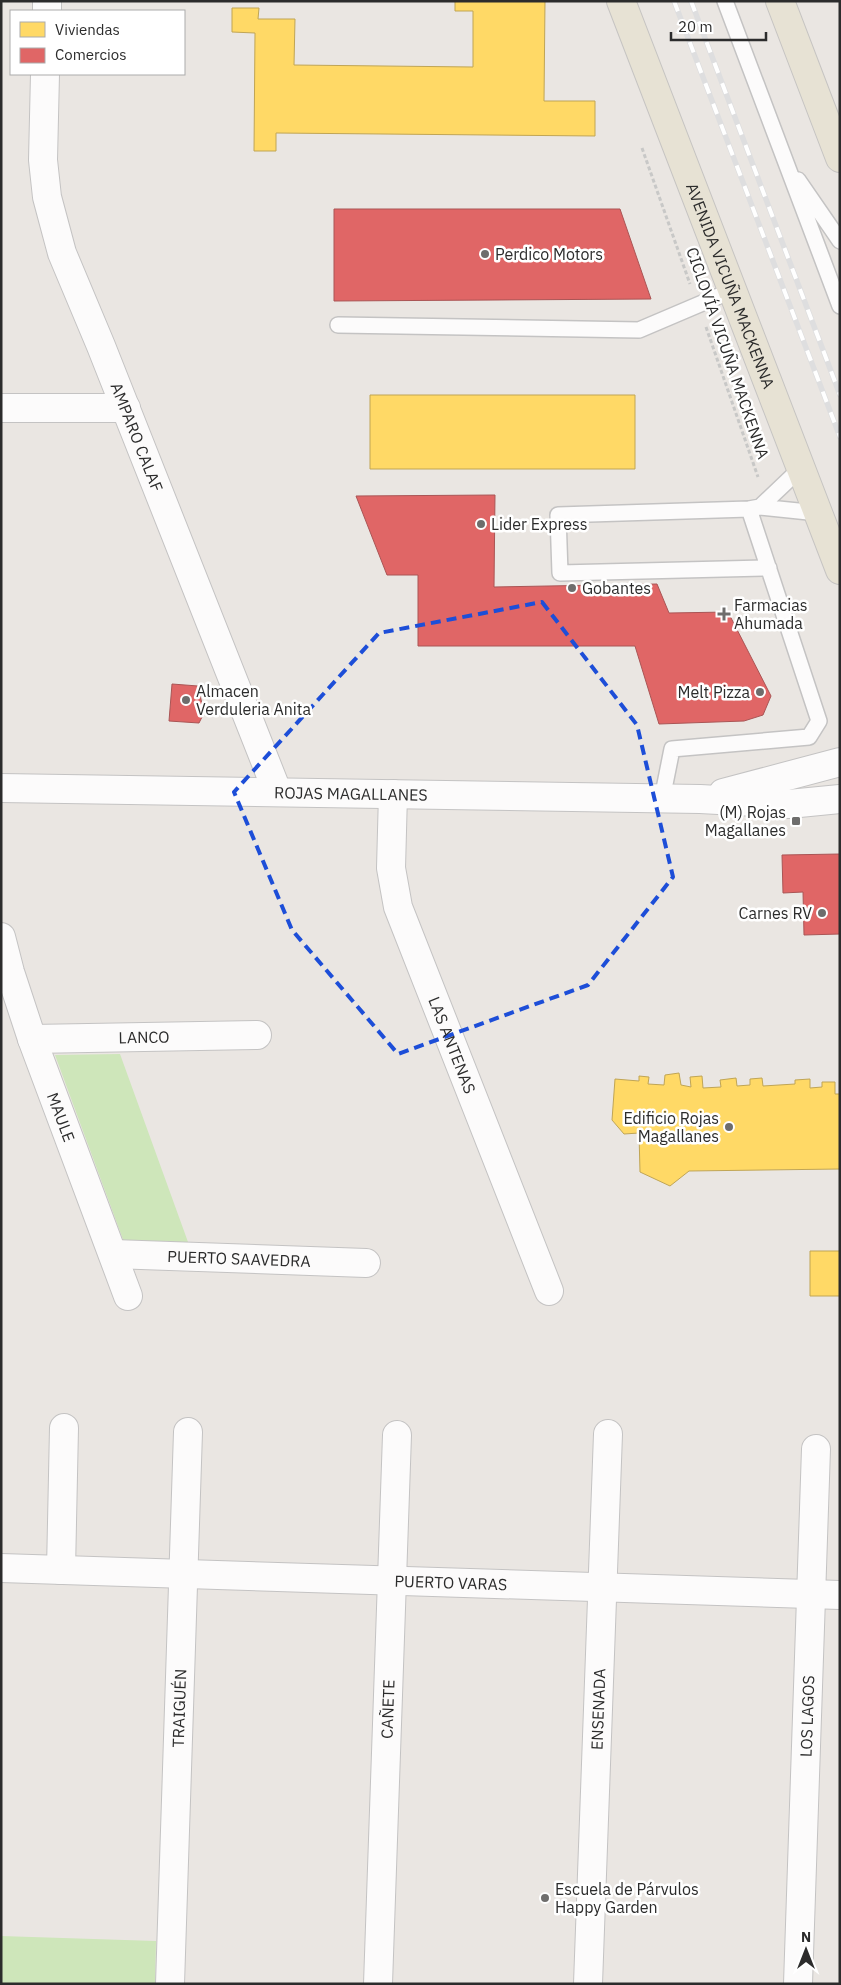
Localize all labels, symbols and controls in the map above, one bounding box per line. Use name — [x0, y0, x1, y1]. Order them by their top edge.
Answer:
legend — [10, 10, 185, 75]
scale bar — [671, 10, 766, 42]
text: 20 m — [678, 17, 713, 36]
text: Viviendas — [55, 20, 120, 39]
text: Comercios — [55, 45, 126, 64]
street label: AVENIDA VICUÑA MACKENNA — [682, 180, 779, 391]
place label: Perdico Motors — [495, 244, 603, 264]
street label: CICLOVÍA VICUÑA MACKENNA — [682, 244, 775, 462]
marker: Perdico Motors — [479, 248, 491, 260]
street label: AMPARO CALAF — [106, 380, 168, 494]
place label: Lider Express — [491, 514, 588, 534]
marker: Lider Express — [475, 518, 487, 530]
place label: Gobantes — [582, 578, 651, 598]
marker: Gobantes — [566, 582, 578, 594]
place label: Farmacias Ahumada — [734, 595, 808, 633]
marker: Farmacias Ahumada — [718, 608, 730, 620]
place label: Almacen Verduleria Anita — [196, 681, 311, 719]
place label: Melt Pizza — [677, 682, 750, 702]
marker: Melt Pizza — [754, 686, 766, 698]
marker: Almacen Verduleria Anita — [180, 694, 192, 706]
street label: ROJAS MAGALLANES — [274, 782, 428, 805]
place label: (M) Rojas Magallanes — [705, 802, 786, 840]
marker: (M) Rojas Magallanes — [790, 815, 802, 827]
place label: Carnes RV — [739, 903, 812, 923]
marker: Carnes RV — [816, 907, 828, 919]
street label: LAS ANTENAS — [424, 994, 480, 1096]
street label: LANCO — [118, 1027, 170, 1047]
street label: MAULE — [43, 1090, 80, 1145]
place label: Edificio Rojas Magallanes — [623, 1108, 719, 1146]
marker: Edificio Rojas Magallanes — [723, 1121, 735, 1133]
street label: PUERTO SAAVEDRA — [167, 1246, 311, 1271]
street label: PUERTO VARAS — [394, 1571, 507, 1594]
street label: TRAIGUÉN — [168, 1668, 190, 1748]
street label: ENSENADA — [587, 1668, 609, 1750]
street label: LOS LAGOS — [796, 1675, 818, 1757]
street label: CAÑETE — [376, 1679, 399, 1739]
place label: Escuela de Párvulos Happy Garden — [555, 1879, 699, 1917]
marker: Escuela de Párvulos Happy Garden — [539, 1892, 551, 1904]
north arrow — [781, 1925, 831, 1975]
text: N — [801, 1928, 811, 1946]

